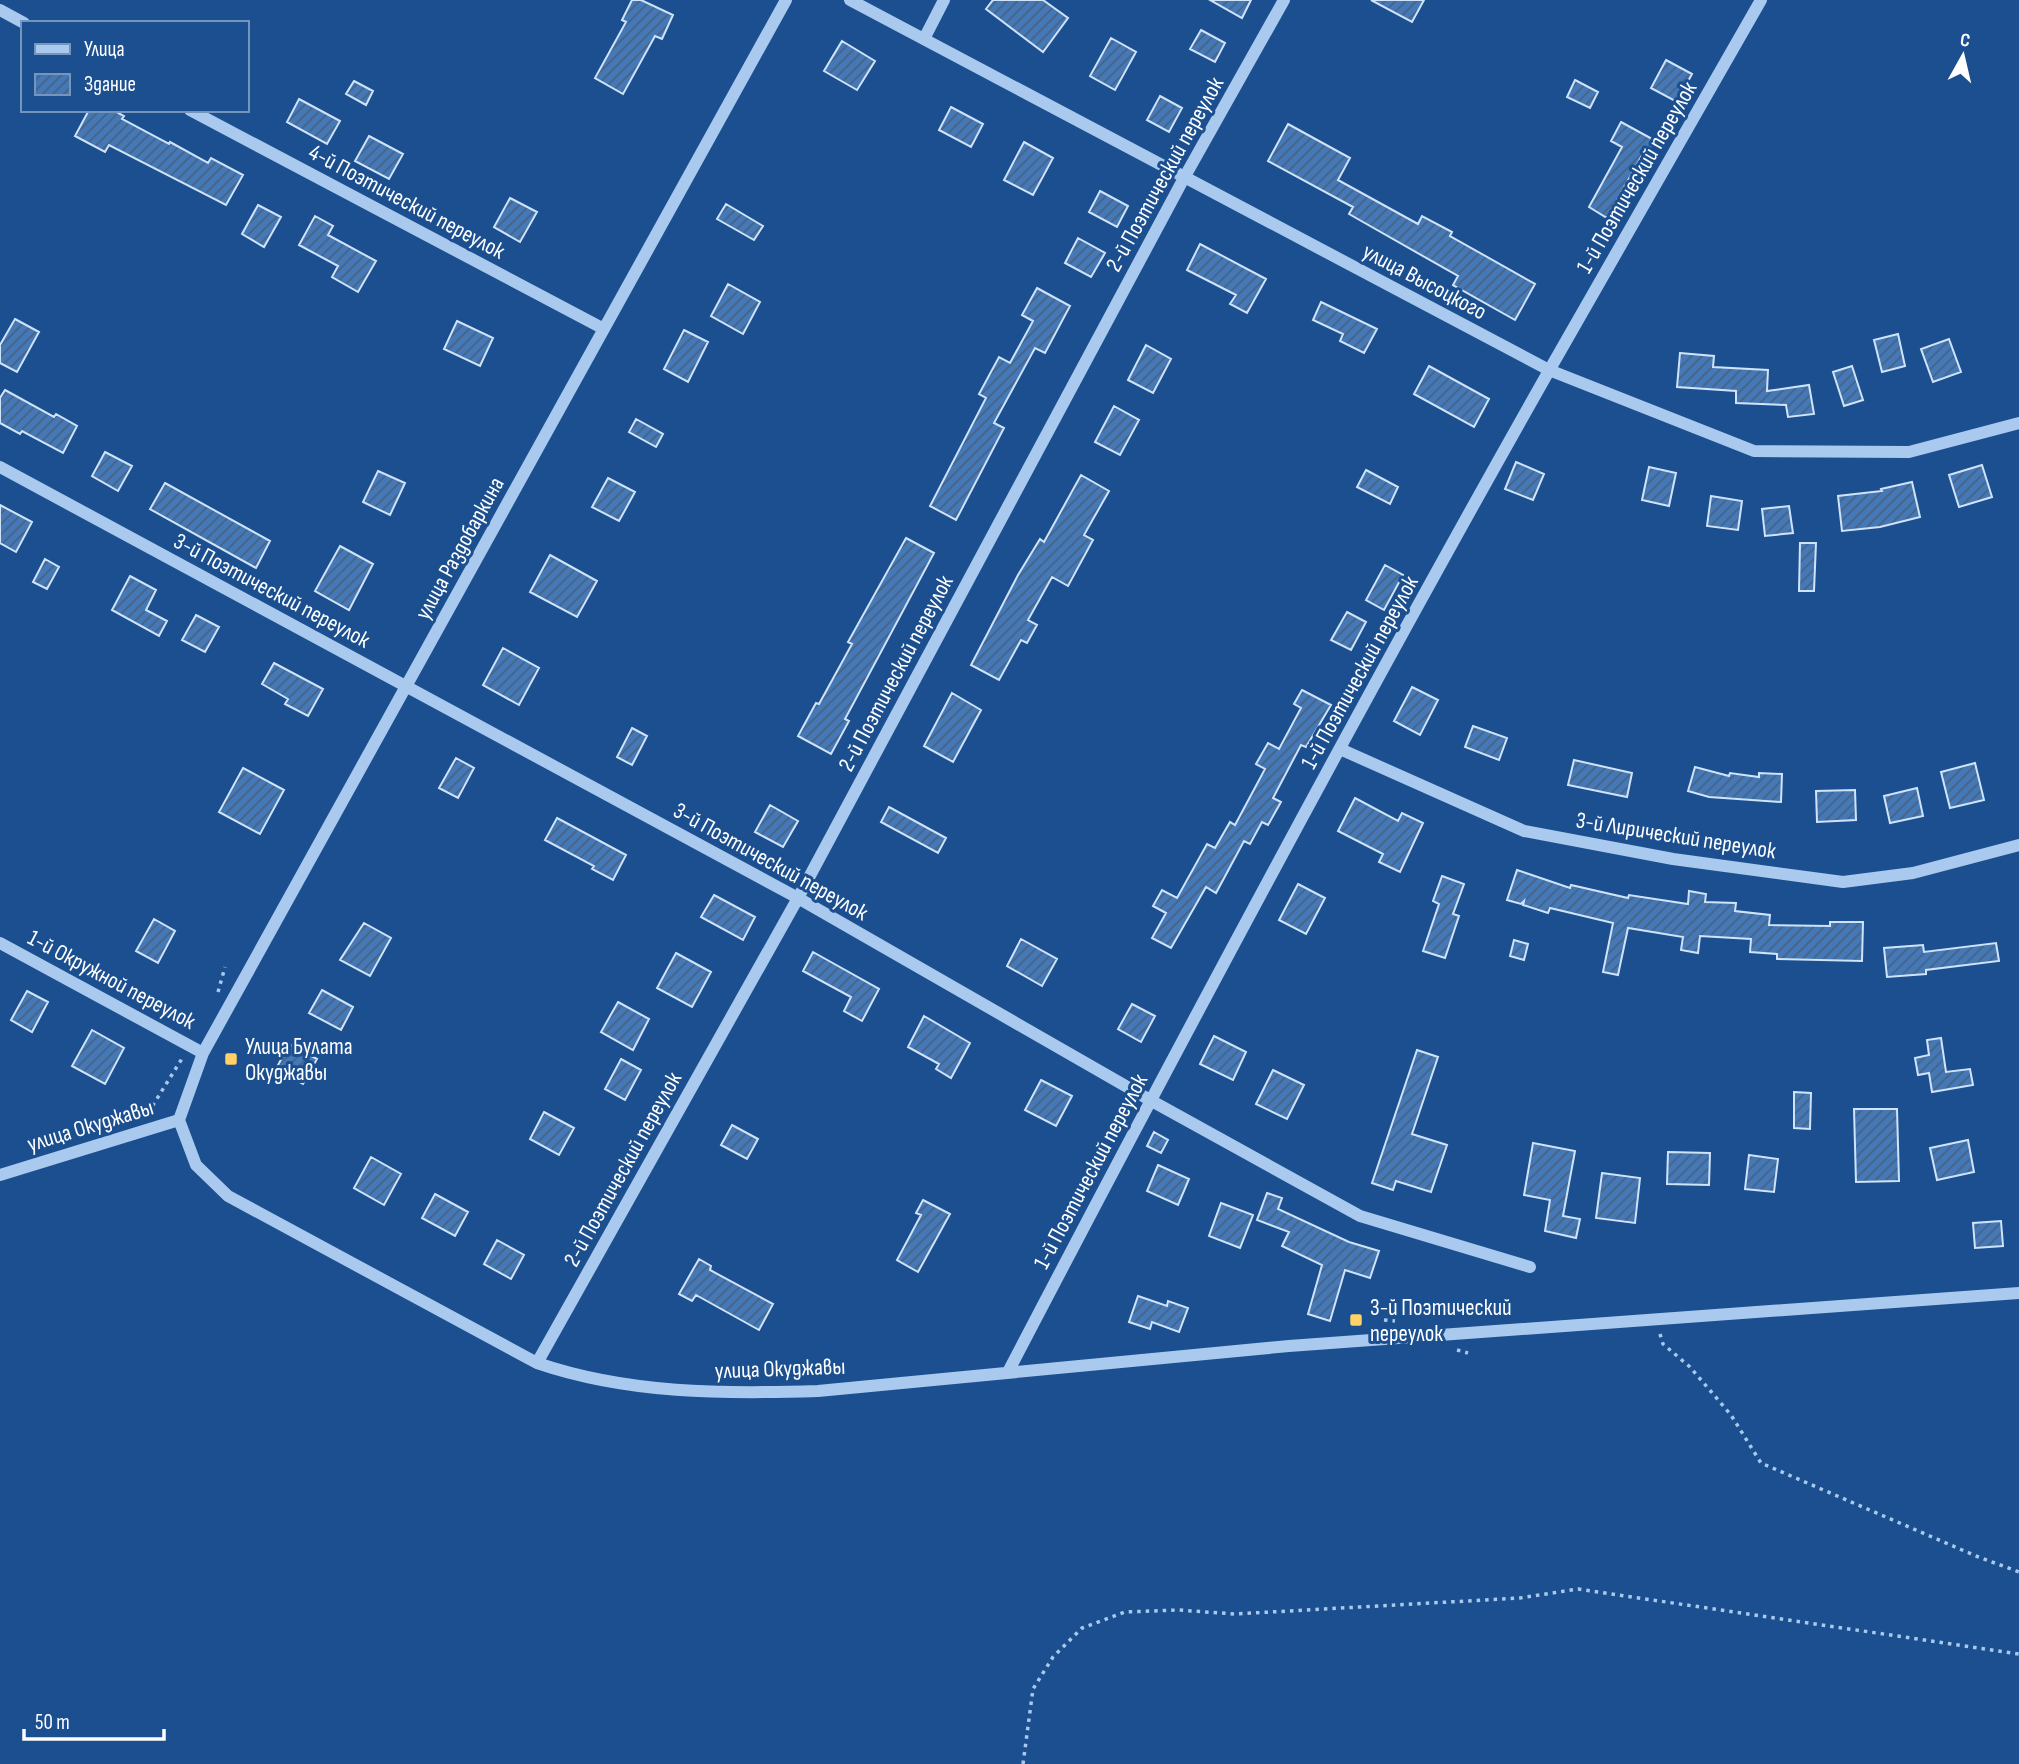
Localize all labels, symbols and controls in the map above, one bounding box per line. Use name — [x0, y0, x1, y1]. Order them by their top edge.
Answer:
legend — [21, 21, 248, 112]
north arrow — [1928, 21, 1998, 91]
text: С — [1959, 29, 1972, 53]
text: Улица — [84, 37, 125, 62]
text: Здание — [84, 72, 136, 97]
street label: 2-й Поэтический переулок — [1100, 72, 1230, 277]
street label: 1-й Поэтический переулок — [1571, 76, 1703, 278]
street label: 4-й Поэтический переулок — [304, 138, 510, 266]
street label: улица Высоцкого — [1358, 238, 1491, 326]
street label: улица Раздобаркина — [409, 472, 511, 625]
street label: 3-й Поэтический переулок — [169, 527, 375, 655]
street label: 2-й Поэтический переулок — [832, 570, 960, 776]
street label: 1-й Поэтический переулок — [1295, 571, 1425, 774]
street label: 3-й Поэтический переулок — [668, 797, 873, 927]
street label: 3-й Лирический переулок — [1574, 806, 1778, 866]
street label: 1-й Окружной переулок — [23, 924, 200, 1036]
place label: Улица Булата Окуджавы — [245, 1033, 353, 1087]
marker: Улица Булата Окуджавы — [223, 1051, 239, 1067]
street label: 2-й Поэтический переулок — [558, 1067, 688, 1272]
street label: 1-й Поэтический переулок — [1028, 1069, 1154, 1274]
street label: улица Окуджавы — [24, 1093, 157, 1158]
place label: 3-й Поэтический переулок — [1370, 1294, 1512, 1348]
marker: 3-й Поэтический переулок — [1348, 1312, 1364, 1328]
street label: улица Окуджавы — [714, 1353, 846, 1385]
scale bar — [24, 1698, 164, 1742]
text: 50 m — [35, 1710, 70, 1735]

